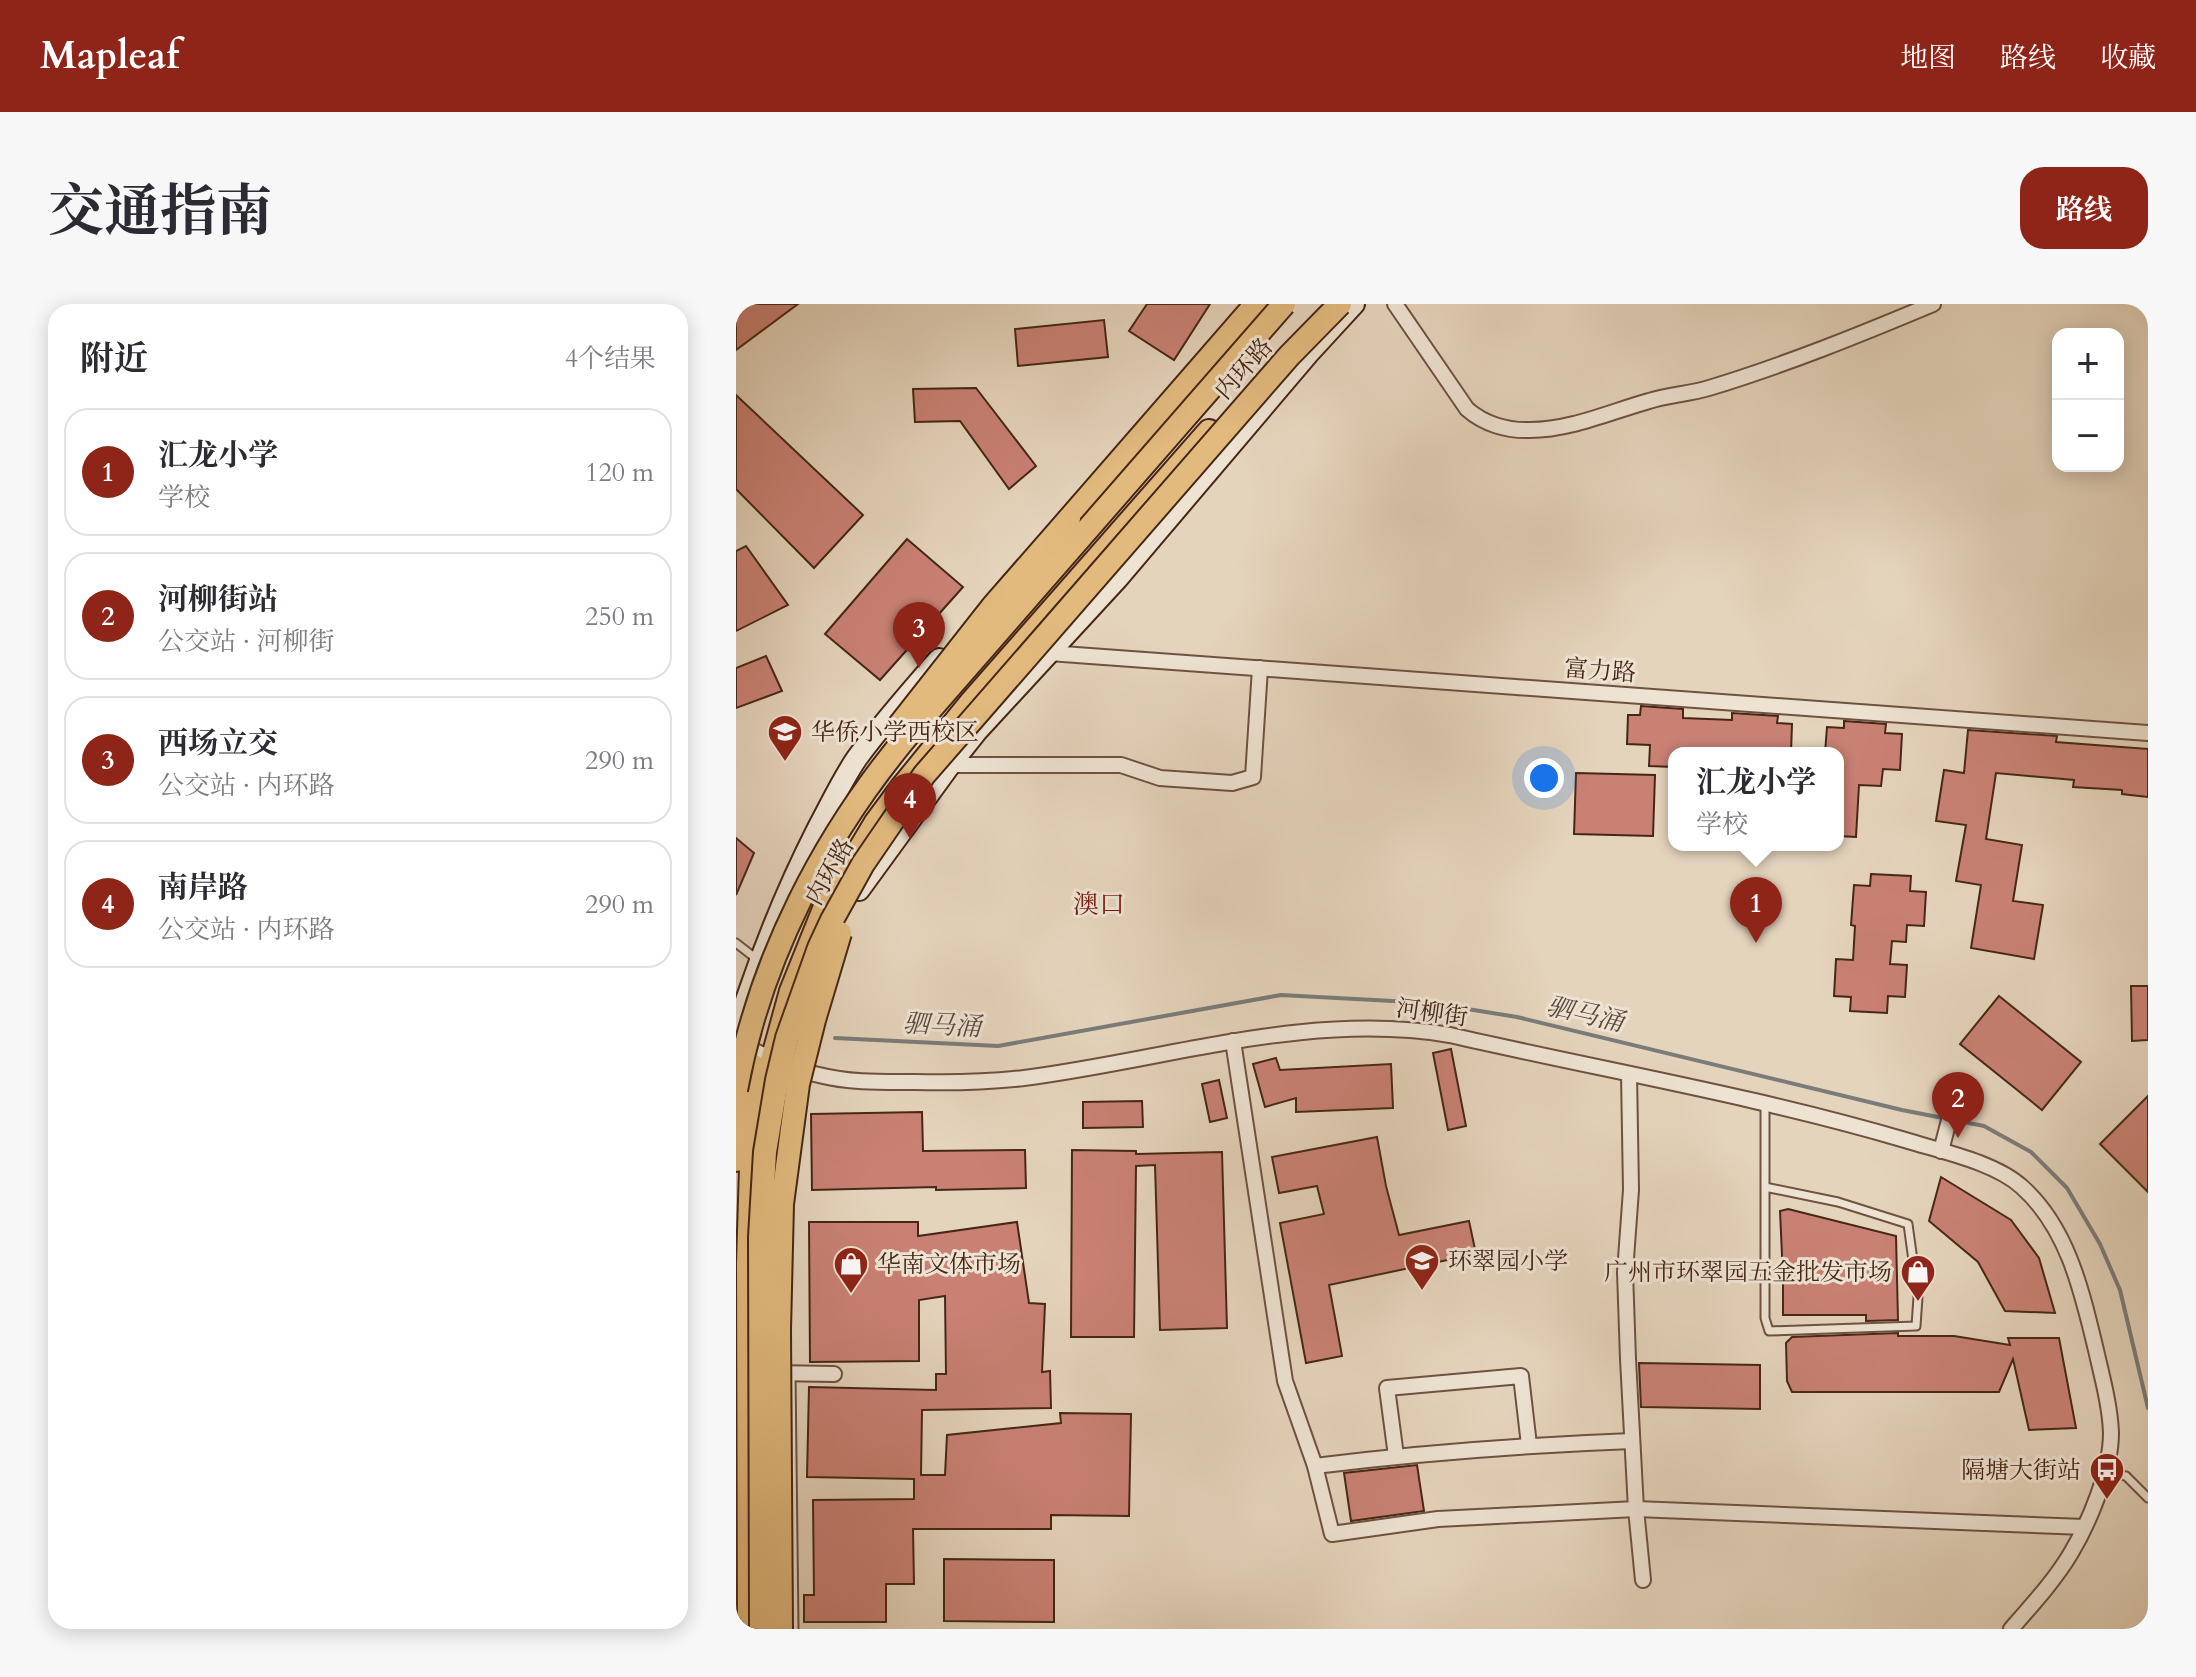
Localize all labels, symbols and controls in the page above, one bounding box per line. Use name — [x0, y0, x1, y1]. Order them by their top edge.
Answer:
text: Mapleaf — [40, 30, 179, 82]
text: 地图 — [1900, 39, 1956, 77]
text: 路线 — [2000, 39, 2056, 77]
text: 收藏 — [2100, 39, 2156, 77]
button: 路线 — [2020, 167, 2148, 249]
text: 交通指南 — [48, 175, 272, 250]
map controls — [2052, 328, 2124, 472]
button: + — [2052, 328, 2124, 400]
street label: 内环路 — [1208, 331, 1280, 407]
text: 附近 — [80, 336, 148, 382]
text: 4个结果 — [565, 341, 656, 376]
button: − — [2052, 400, 2124, 472]
text: 汇龙小学 — [158, 435, 278, 476]
text: 1 — [101, 455, 115, 490]
text: 120 m — [585, 455, 654, 490]
text: 学校 — [158, 480, 210, 515]
text: 河柳街站 — [158, 579, 278, 620]
text: 2 — [101, 599, 115, 634]
text: 250 m — [585, 599, 654, 634]
pin: 3 — [893, 602, 945, 668]
text: 公交站 · 河柳街 — [158, 624, 335, 659]
street label: 富力路 — [1563, 652, 1637, 690]
school or university icon: 华侨小学西校区 — [766, 713, 804, 763]
place label: 华侨小学西校区 — [811, 716, 979, 749]
text: 西场立交 — [158, 723, 278, 764]
text: 3 — [101, 743, 115, 778]
text: 290 m — [585, 743, 654, 778]
popup — [1668, 747, 1844, 851]
your location — [1524, 758, 1564, 798]
text: 汇龙小学 — [1696, 762, 1816, 803]
text: 公交站 · 内环路 — [158, 768, 335, 803]
pin: 4 — [884, 773, 936, 839]
text: 学校 — [1696, 807, 1748, 842]
street label: 内环路 — [798, 833, 862, 911]
text: 南岸路 — [158, 867, 248, 908]
pin: 1 — [1730, 877, 1782, 943]
text: 4 — [101, 887, 115, 922]
text: 290 m — [585, 887, 654, 922]
district label: 澳口 — [1073, 887, 1125, 922]
text: 公交站 · 内环路 — [158, 912, 335, 947]
water label: 驷马涌 — [1543, 988, 1630, 1040]
street label: 河柳街 — [1394, 992, 1470, 1034]
water label: 驷马涌 — [902, 1005, 985, 1045]
pin: 2 — [1932, 1072, 1984, 1138]
school or university icon: 环翠园小学 — [1403, 1242, 1441, 1292]
shop icon: 华南文体市场 — [832, 1245, 870, 1295]
place label: 环翠园小学 — [1448, 1245, 1568, 1278]
place label: 华南文体市场 — [877, 1248, 1021, 1281]
shop icon: 广州市环翠园五金批发市场 — [1899, 1253, 1937, 1303]
place label: 广州市环翠园五金批发市场 — [1604, 1256, 1892, 1289]
bus stop icon: 隔塘大街站 — [2088, 1451, 2126, 1501]
place label: 隔塘大街站 — [1961, 1454, 2081, 1487]

